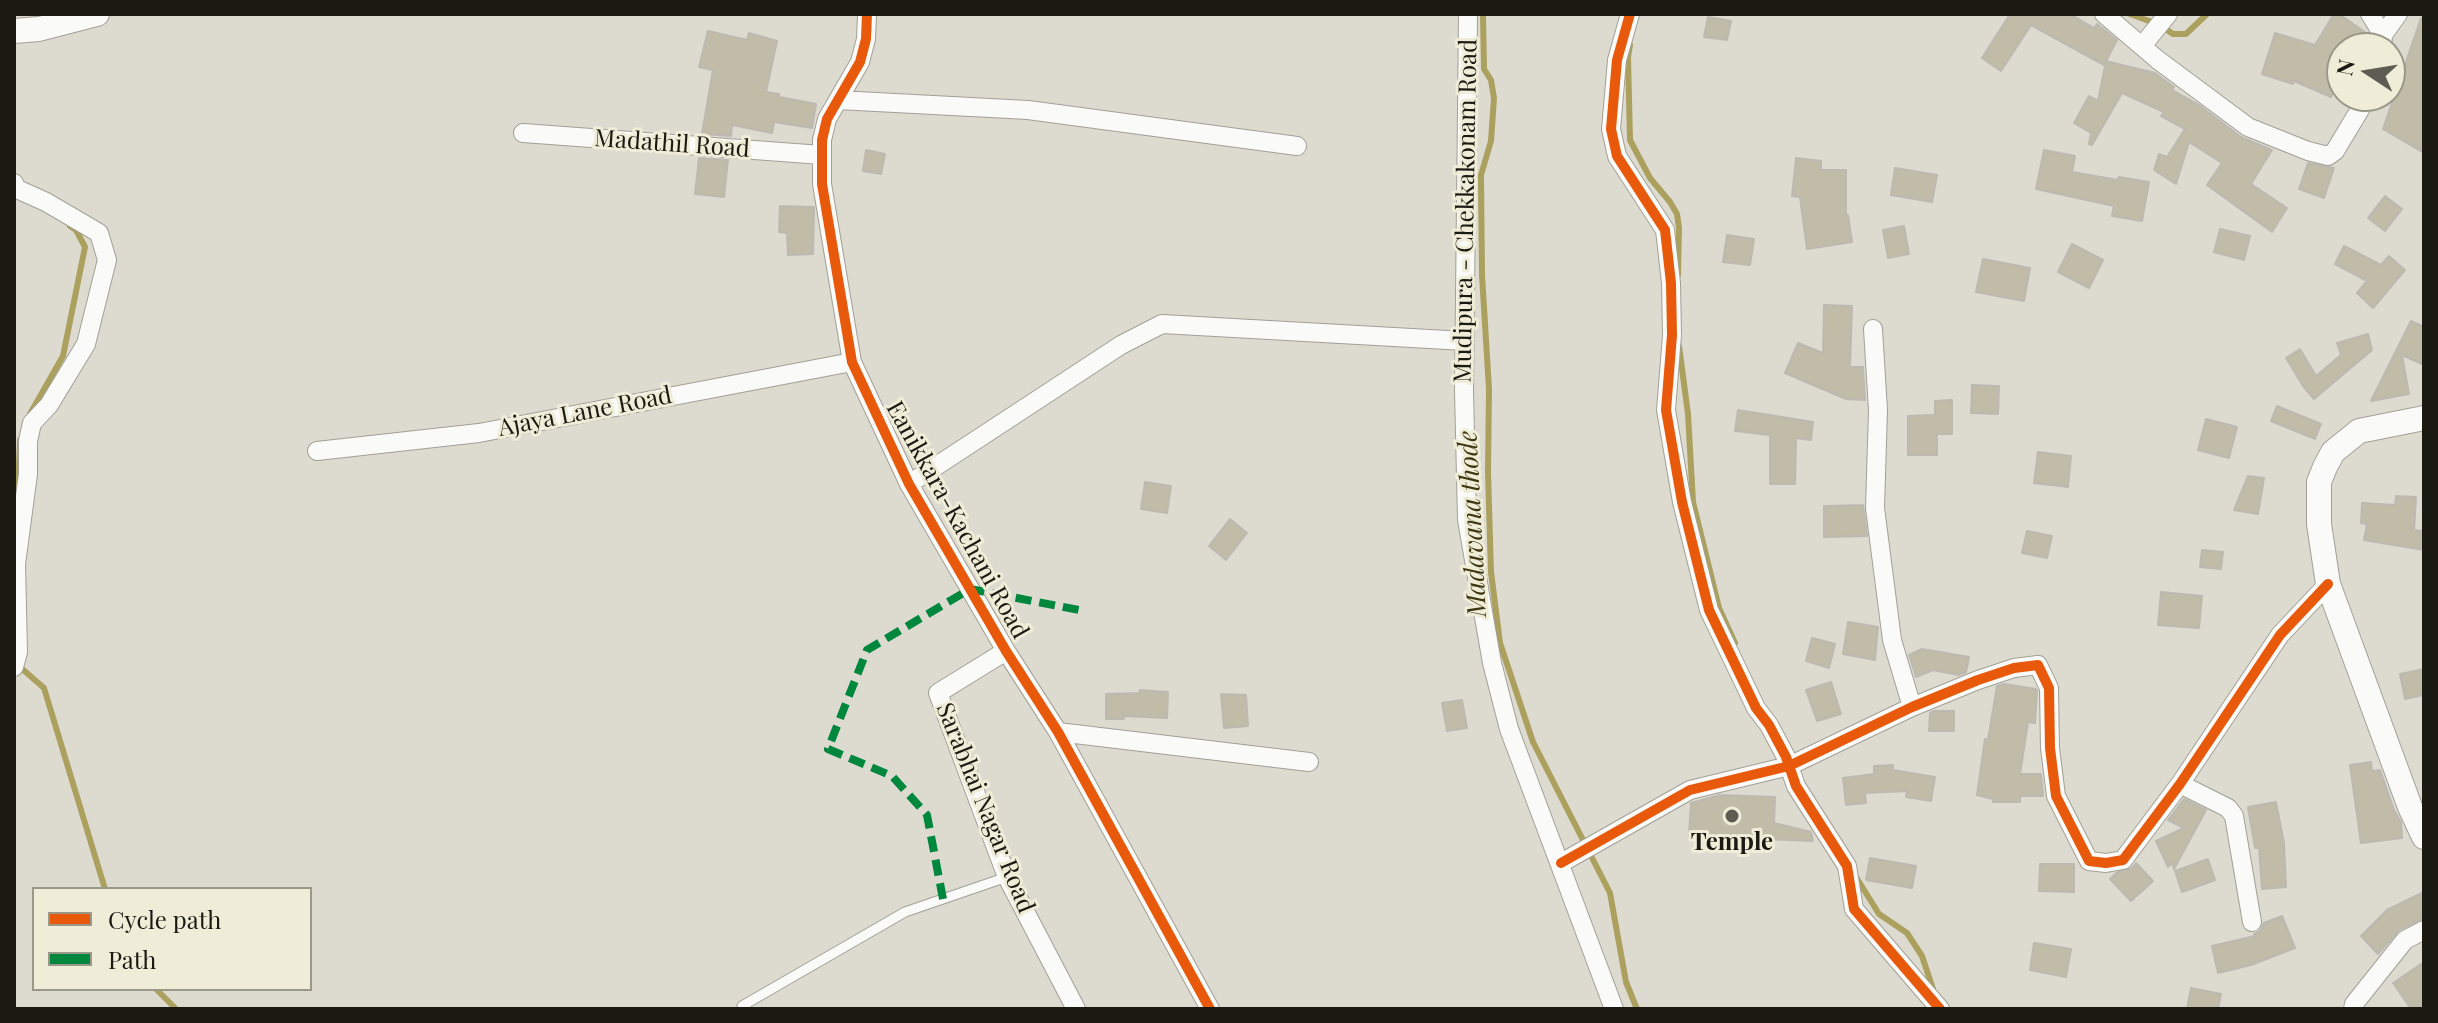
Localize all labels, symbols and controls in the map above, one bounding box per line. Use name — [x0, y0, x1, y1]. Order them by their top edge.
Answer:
north arrow — [2326, 32, 2406, 112]
street label: Mudipura - Chekkakonam Road — [1449, 39, 1483, 383]
text: N — [2328, 57, 2361, 78]
street label: Madathil Road — [593, 124, 751, 164]
street label: Ajaya Lane Road — [496, 381, 674, 443]
street label: Eanikkara-Kachani Road — [880, 396, 1034, 644]
water label: Madavana thode — [1453, 430, 1493, 618]
street label: Sarabhai Nagar Road — [930, 699, 1040, 917]
marker: Temple — [1723, 807, 1741, 825]
place label: Temple — [1691, 829, 1773, 857]
legend — [32, 887, 312, 991]
text: Cycle path — [108, 903, 221, 935]
text: Path — [108, 943, 156, 975]

